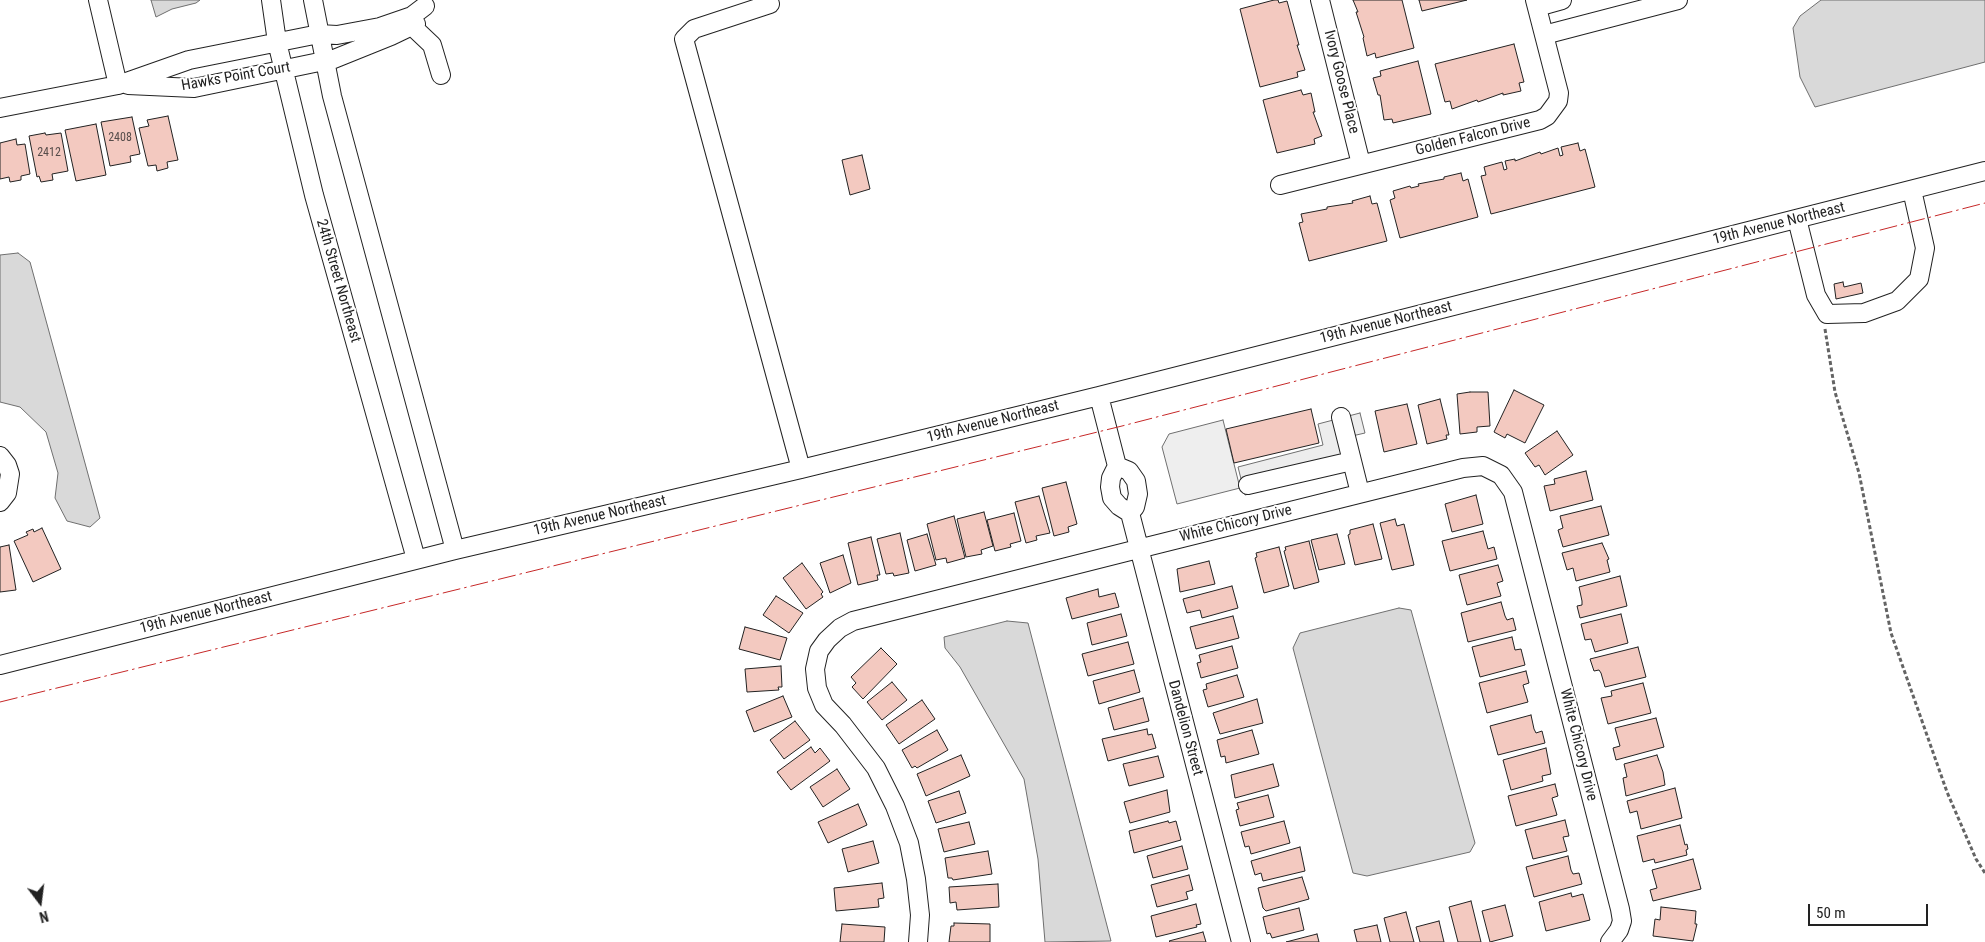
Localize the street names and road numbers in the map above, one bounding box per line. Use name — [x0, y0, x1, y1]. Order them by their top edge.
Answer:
street label: Ivory Goose Place — [1319, 28, 1363, 136]
street label: Hawks Point Court — [180, 59, 292, 95]
street label: Golden Falcon Drive — [1414, 114, 1532, 160]
street label: 19th Avenue Northeast — [1711, 199, 1847, 249]
street label: 24th Street Northeast — [312, 217, 364, 345]
street label: 19th Avenue Northeast — [1318, 298, 1454, 348]
street label: 19th Avenue Northeast — [925, 397, 1061, 447]
street label: 19th Avenue Northeast — [532, 492, 668, 540]
street label: White Chicory Drive — [1178, 501, 1294, 547]
street label: 19th Avenue Northeast — [138, 588, 274, 638]
street label: Dandelion Street — [1164, 678, 1206, 778]
street label: White Chicory Drive — [1555, 687, 1601, 803]

